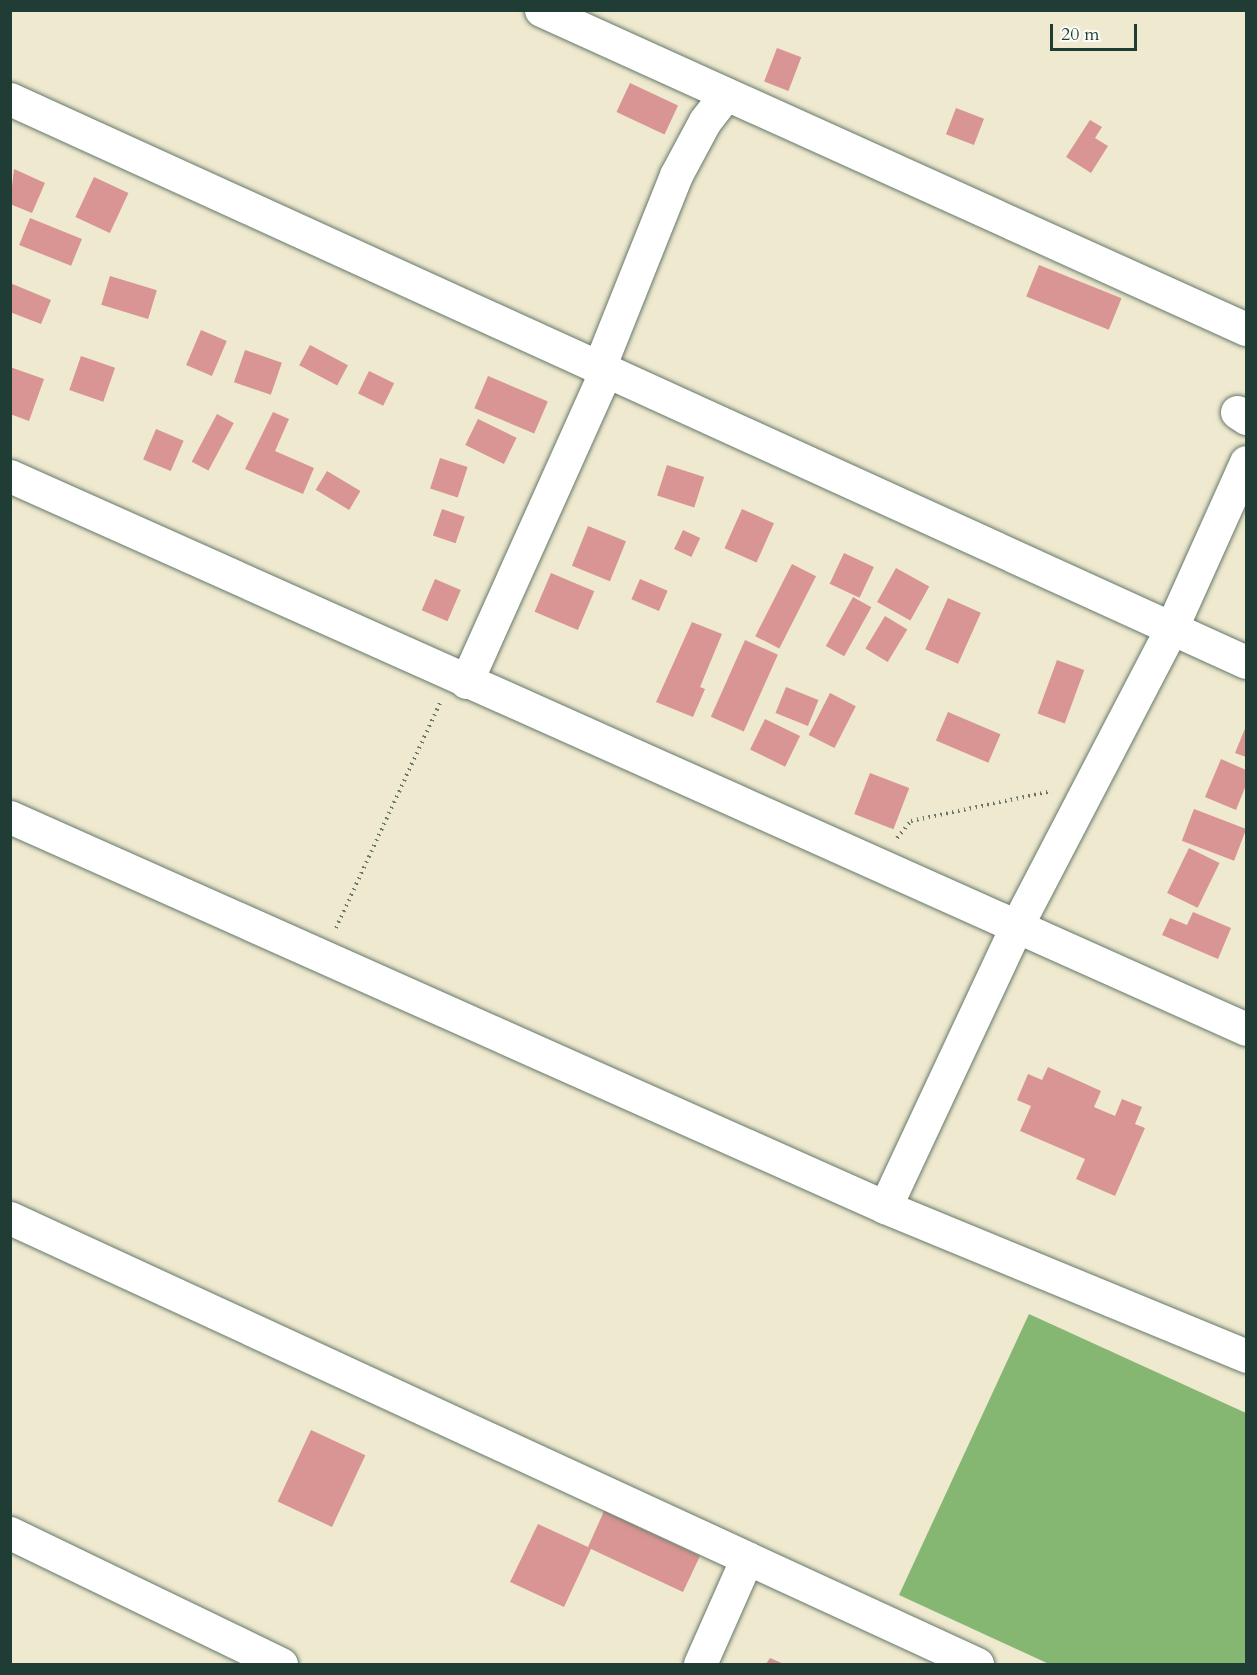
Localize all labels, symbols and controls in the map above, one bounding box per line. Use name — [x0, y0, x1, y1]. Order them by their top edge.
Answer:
scale bar — [1053, 12, 1140, 50]
text: 20 m — [1061, 22, 1100, 47]

